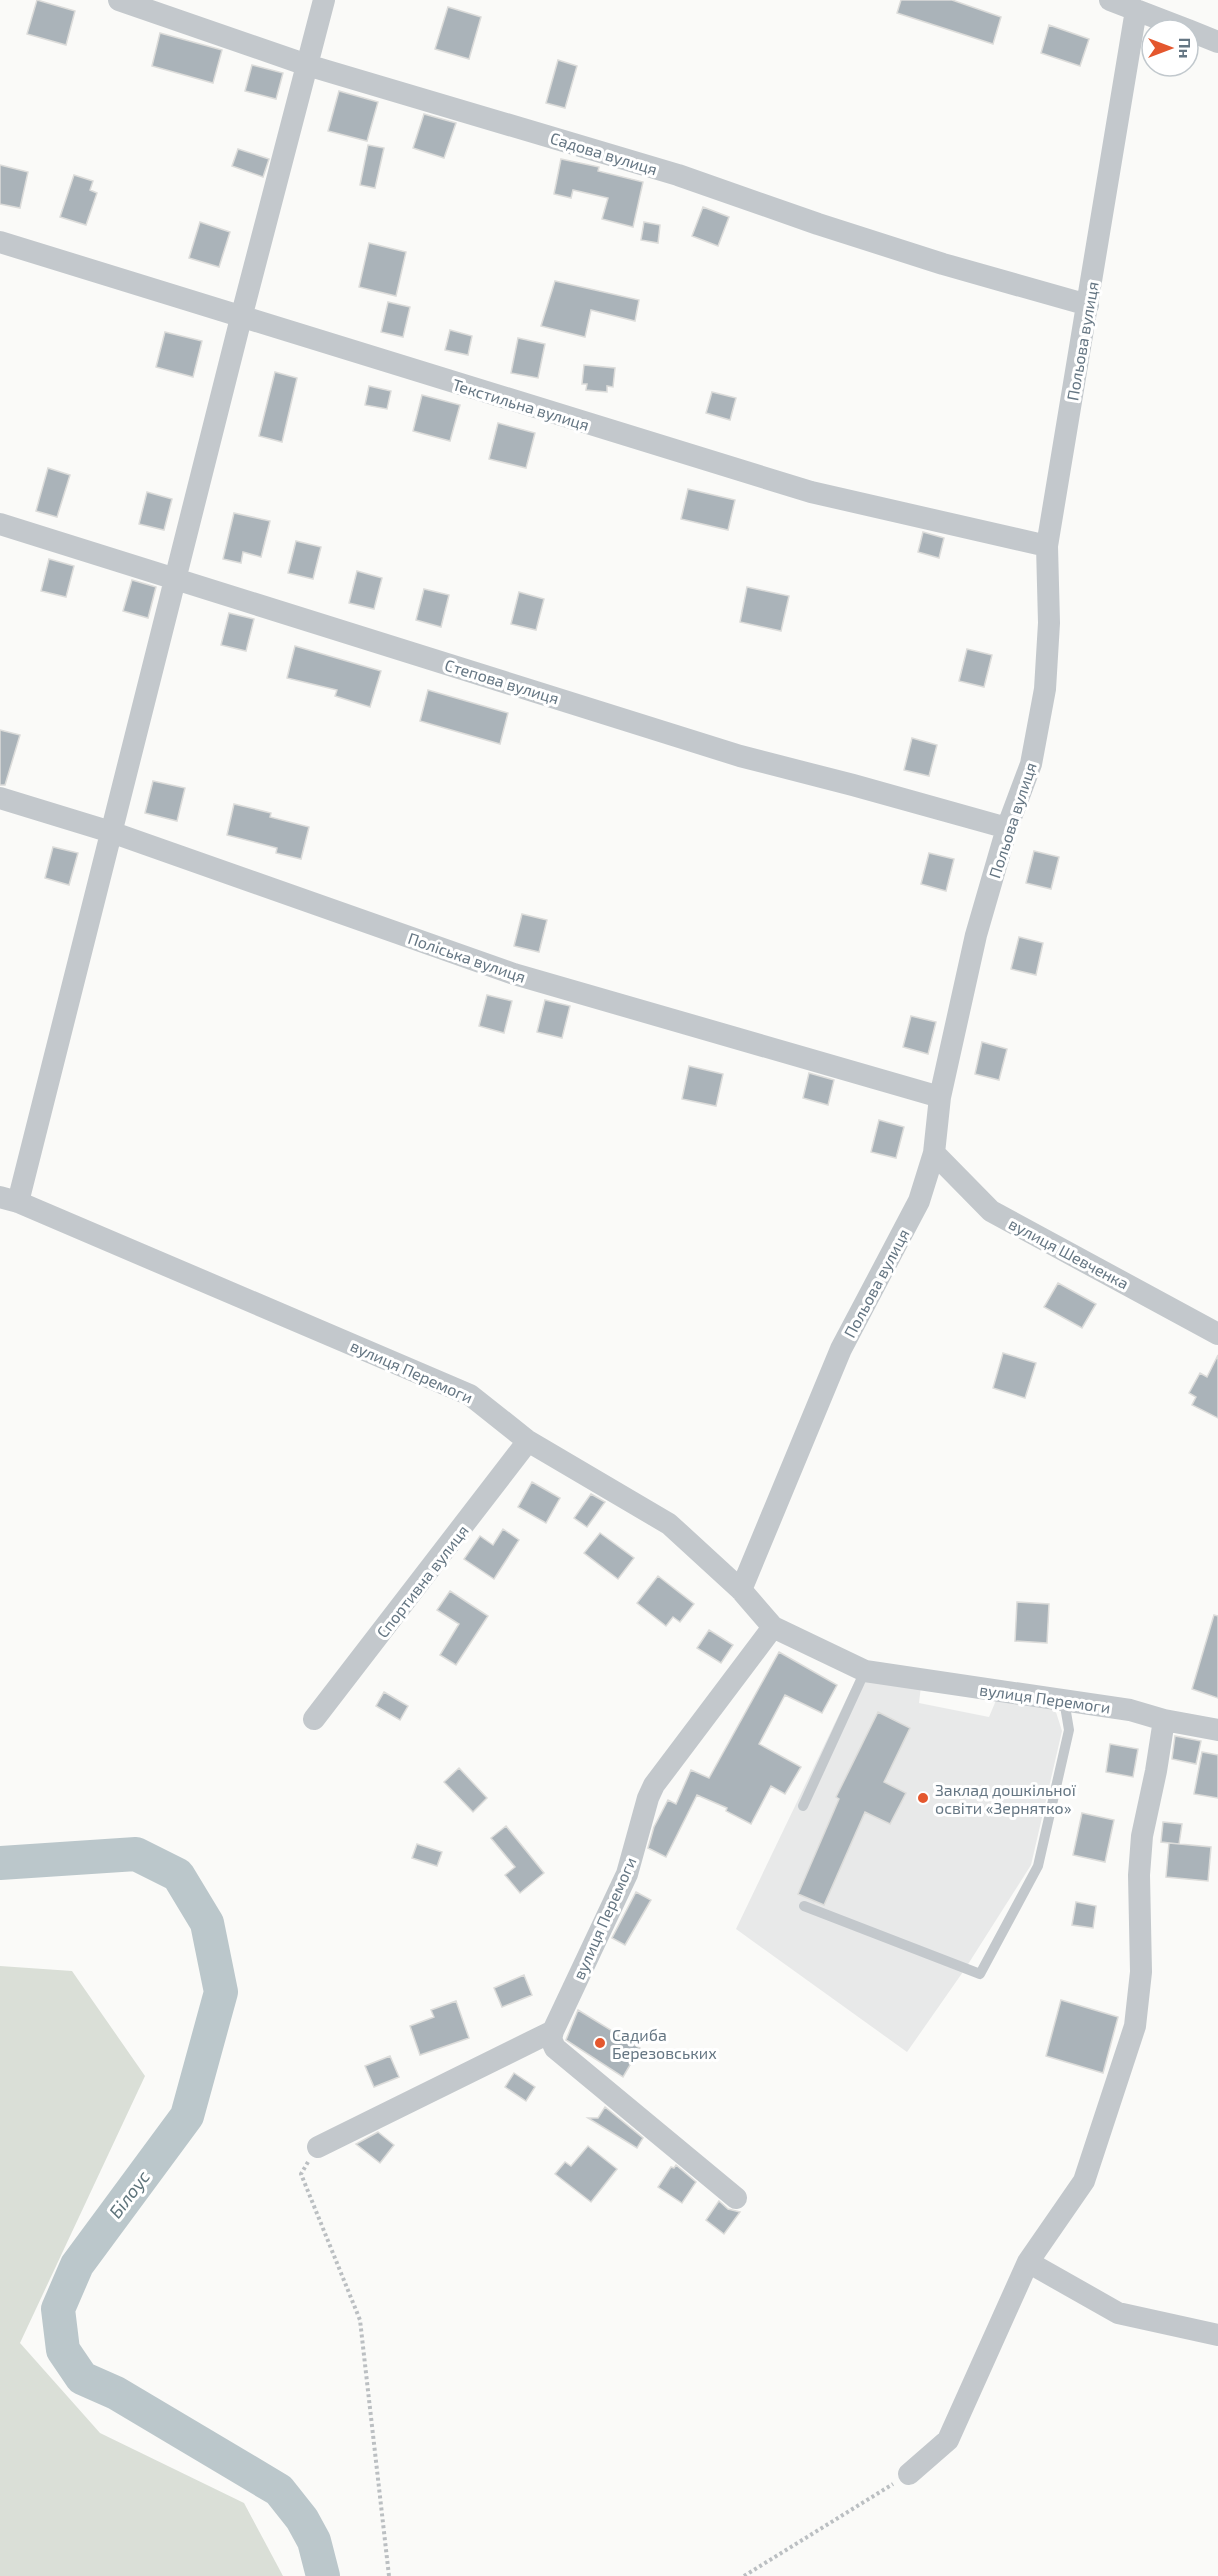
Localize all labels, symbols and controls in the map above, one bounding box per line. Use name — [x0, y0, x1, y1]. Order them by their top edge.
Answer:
north arrow — [1140, 18, 1200, 78]
text: Пн — [1176, 38, 1195, 58]
street label: Садова вулиця — [548, 128, 660, 179]
street label: Польова вулиця — [1062, 280, 1103, 402]
street label: Текстильна вулиця — [450, 374, 592, 435]
street label: Степова вулиця — [442, 655, 561, 708]
street label: Польова вулиця — [984, 760, 1041, 881]
street label: Поліська вулиця — [405, 928, 528, 987]
street label: вулиця Шевченка — [1005, 1213, 1132, 1294]
street label: Польова вулиця — [839, 1225, 914, 1341]
street label: вулиця Перемоги — [347, 1335, 476, 1407]
street label: Спортивна вулиця — [372, 1521, 473, 1642]
street label: вулиця Перемоги — [978, 1679, 1112, 1718]
place label: Заклад дошкільної освіти «Зернятко» — [935, 1780, 1077, 1817]
marker: Заклад дошкільної освіти «Зернятко» — [916, 1791, 930, 1805]
street label: вулиця Перемоги — [568, 1854, 640, 1983]
place label: Садиба Березовських — [612, 2025, 717, 2062]
marker: Садиба Березовських — [593, 2036, 607, 2050]
water label: Білоус — [104, 2166, 154, 2222]

